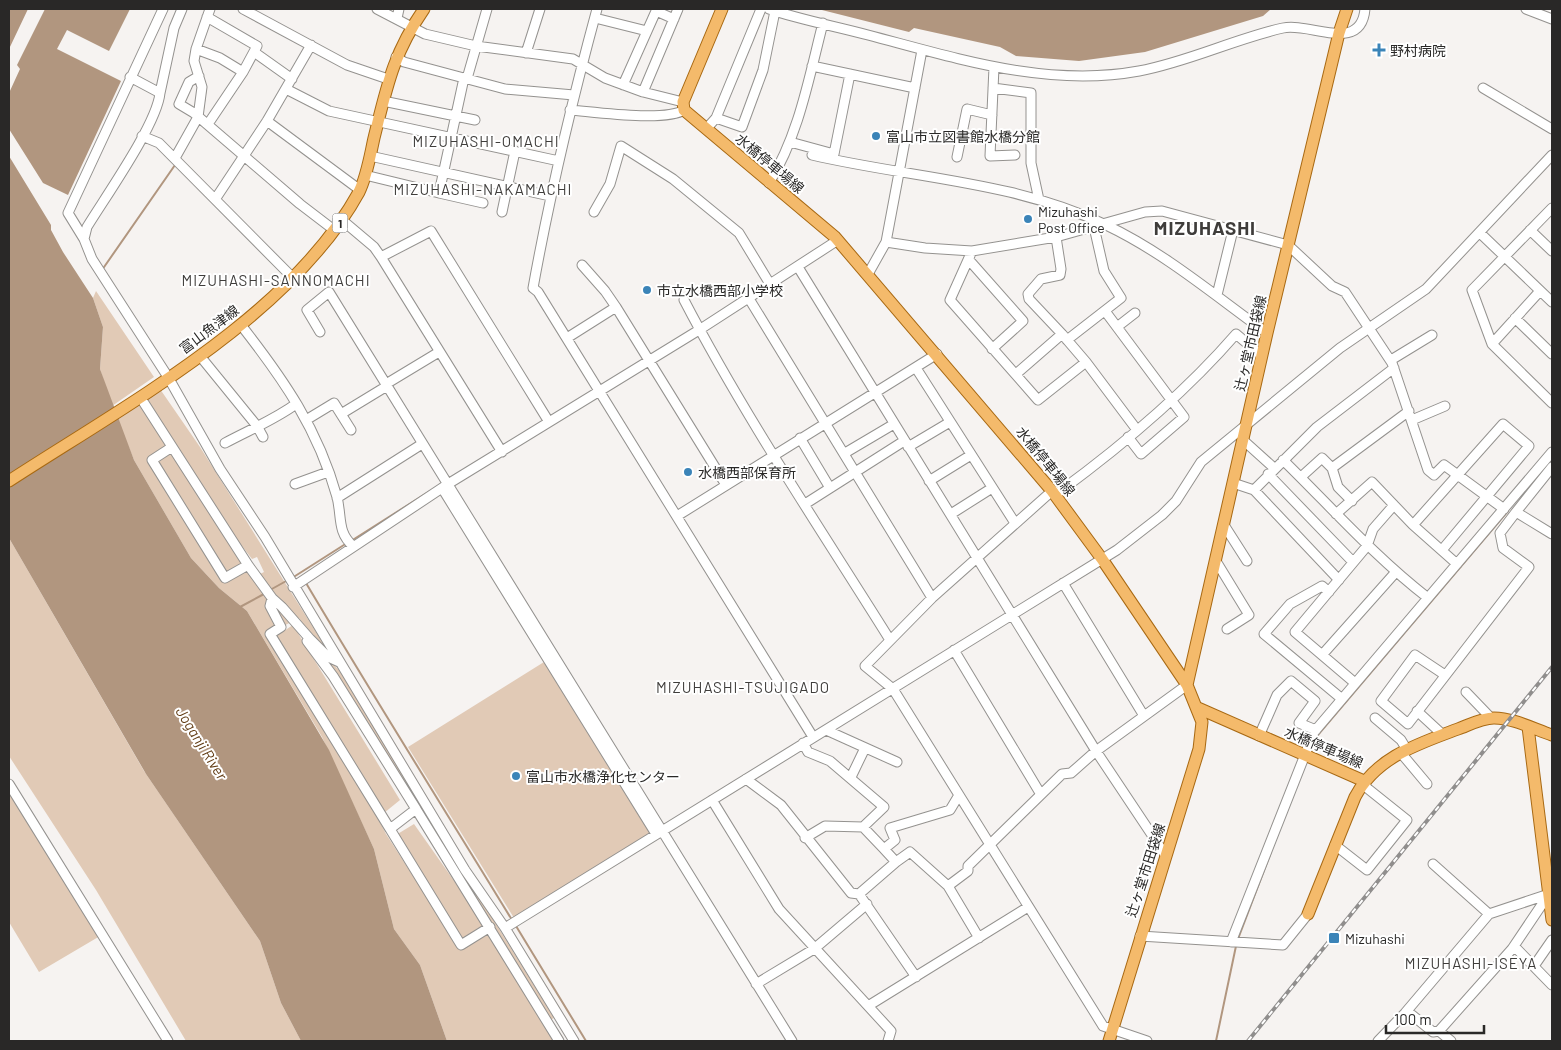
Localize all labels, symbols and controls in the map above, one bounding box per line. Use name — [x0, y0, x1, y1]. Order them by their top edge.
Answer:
place label: 野村病院 — [1390, 42, 1446, 59]
marker: 野村病院 — [1372, 43, 1386, 57]
place label: 富山市立図書館水橋分館 — [886, 128, 1040, 145]
street label: 水橋停車場線 — [732, 129, 808, 197]
marker: 富山市立図書館水橋分館 — [870, 130, 882, 142]
district label: MIZUHASHI-OMACHI — [412, 132, 560, 150]
district label: MIZUHASHI-NAKAMACHI — [394, 180, 572, 198]
place label: Mizuhashi Post Office — [1038, 203, 1105, 236]
marker: Mizuhashi Post Office — [1022, 213, 1034, 225]
road number: 1 — [332, 214, 348, 232]
district label: MIZUHASHI — [1154, 216, 1256, 239]
district label: MIZUHASHI-SANNOMACHI — [181, 271, 371, 289]
place label: 市立水橋西部小学校 — [657, 282, 783, 299]
marker: 市立水橋西部小学校 — [641, 284, 653, 296]
street label: 辻ヶ堂市田袋線 — [1231, 293, 1269, 393]
street label: 富山魚津線 — [176, 301, 242, 357]
street label: 水橋停車場線 — [1013, 423, 1079, 499]
place label: 水橋西部保育所 — [698, 464, 796, 481]
marker: 水橋西部保育所 — [682, 466, 694, 478]
district label: MIZUHASHI-TSUJIGADO — [656, 678, 830, 696]
water label: Joganji River — [173, 703, 232, 783]
street label: 水橋停車場線 — [1282, 723, 1366, 771]
place label: 富山市水橋浄化センター — [526, 768, 680, 785]
marker: 富山市水橋浄化センター — [510, 770, 522, 782]
street label: 辻ヶ堂市田袋線 — [1122, 821, 1168, 919]
place label: Mizuhashi — [1345, 930, 1405, 947]
marker: Mizuhashi — [1327, 931, 1341, 945]
district label: MIZUHASHI-ISEYA — [1405, 954, 1537, 972]
scale bar — [1386, 1002, 1484, 1034]
text: 100 m — [1394, 1010, 1432, 1028]

